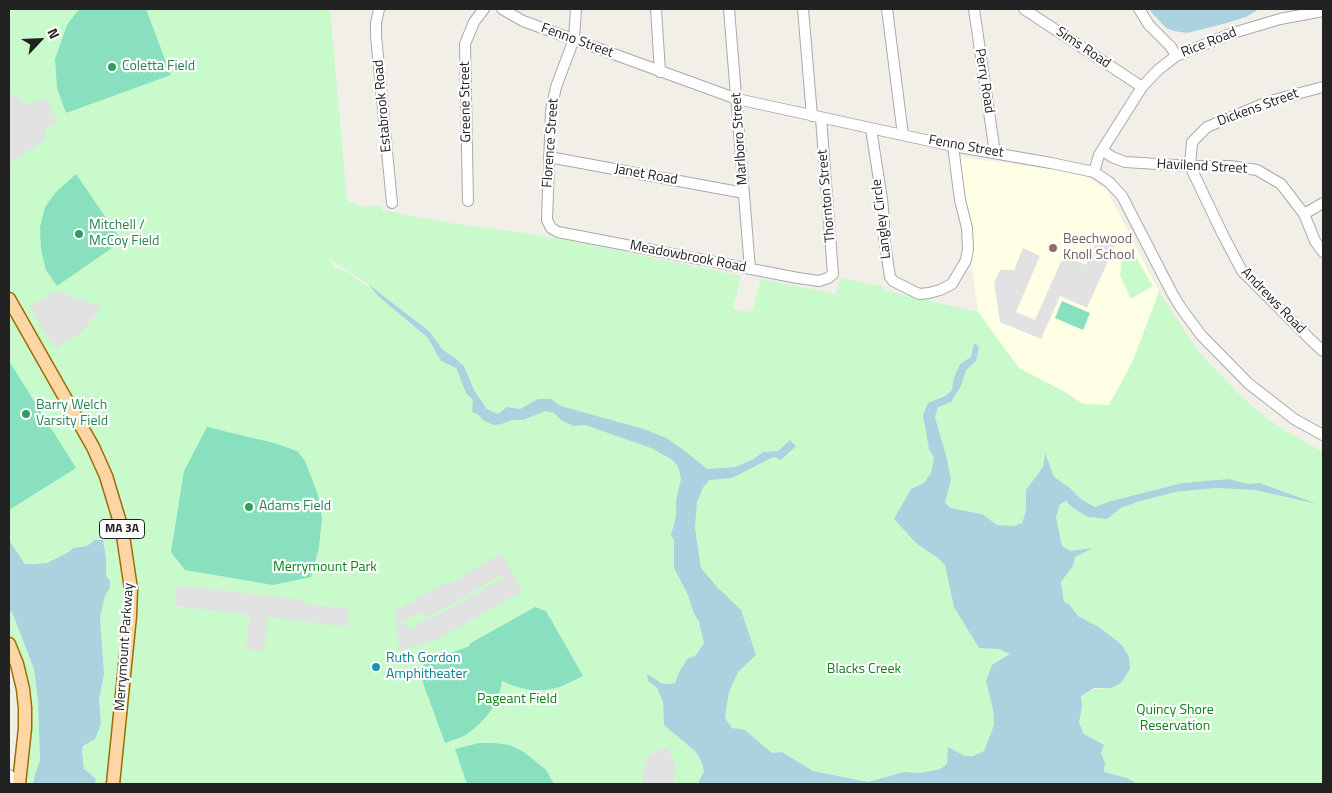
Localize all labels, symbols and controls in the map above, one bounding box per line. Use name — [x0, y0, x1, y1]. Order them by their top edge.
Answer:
north arrow — [15, 15, 65, 65]
street label: Fenno Street — [539, 20, 615, 62]
street label: Sims Road — [1052, 24, 1114, 72]
street label: Rice Road — [1179, 24, 1239, 62]
text: N — [42, 25, 66, 42]
street label: Perry Road — [971, 48, 997, 114]
place label: Coletta Field — [122, 59, 195, 75]
street label: Estabrook Road — [371, 59, 395, 153]
marker: Coletta Field — [106, 61, 118, 73]
street label: Greene Street — [457, 61, 475, 143]
street label: Dickens Street — [1215, 86, 1301, 130]
street label: Marlboro Street — [728, 92, 752, 186]
street label: Florence Street — [539, 98, 563, 188]
street label: Fenno Street — [927, 132, 1005, 162]
street label: Thornton Street — [815, 149, 839, 243]
street label: Havilend Street — [1156, 156, 1248, 178]
street label: Janet Road — [613, 161, 679, 189]
street label: Langley Circle — [869, 178, 895, 260]
place label: Mitchell / McCoy Field — [89, 218, 160, 250]
marker: Mitchell / McCoy Field — [73, 228, 85, 240]
place label: Beechwood Knoll School — [1063, 232, 1135, 264]
street label: Meadowbrook Road — [628, 237, 748, 277]
marker: Beechwood Knoll School — [1047, 242, 1059, 254]
street label: Andrews Road — [1237, 264, 1309, 338]
place label: Barry Welch Varsity Field — [36, 398, 108, 431]
marker: Barry Welch Varsity Field — [20, 408, 32, 420]
place label: Adams Field — [259, 499, 331, 515]
marker: Adams Field — [243, 501, 255, 513]
road number: MA 3A — [100, 520, 144, 538]
park label: Merrymount Park — [273, 560, 377, 576]
street label: Merrymount Parkway — [112, 582, 138, 712]
place label: Ruth Gordon Amphitheater — [386, 651, 467, 684]
marker: Ruth Gordon Amphitheater — [370, 661, 382, 673]
park label: Blacks Creek — [827, 662, 901, 678]
park label: Pageant Field — [477, 692, 557, 708]
park label: Quincy Shore Reservation — [1136, 703, 1214, 736]

